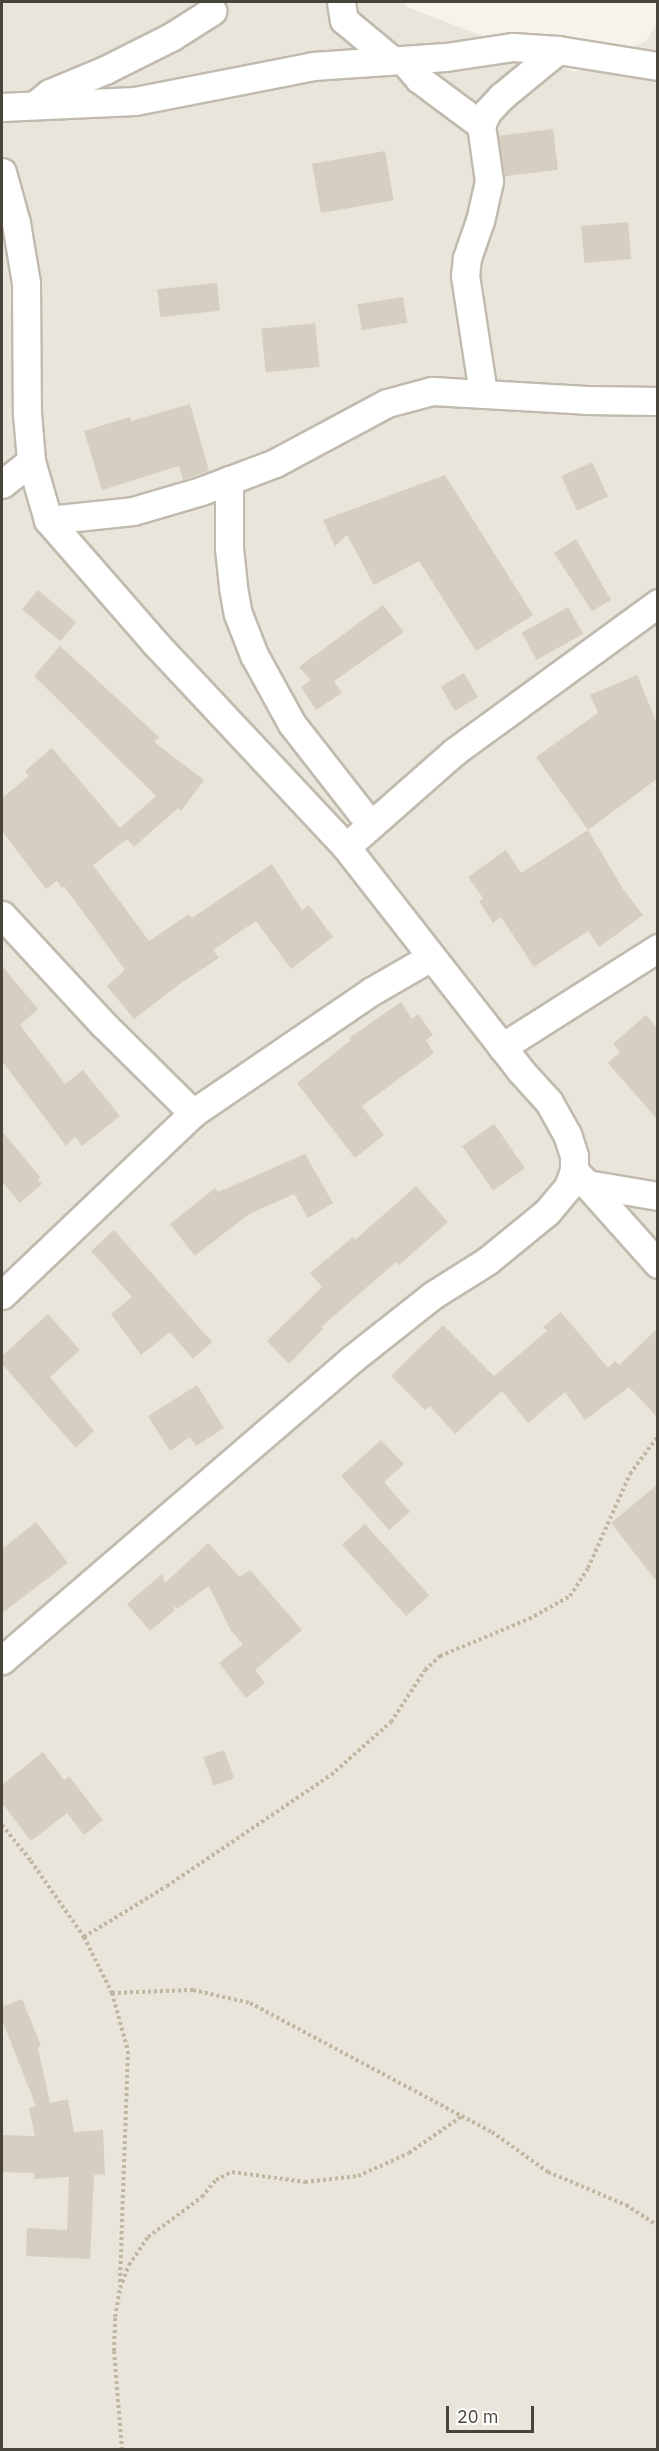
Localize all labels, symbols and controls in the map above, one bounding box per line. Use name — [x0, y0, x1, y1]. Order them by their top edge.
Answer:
scale bar — [449, 2394, 538, 2432]
text: 20 m — [457, 2405, 499, 2428]

